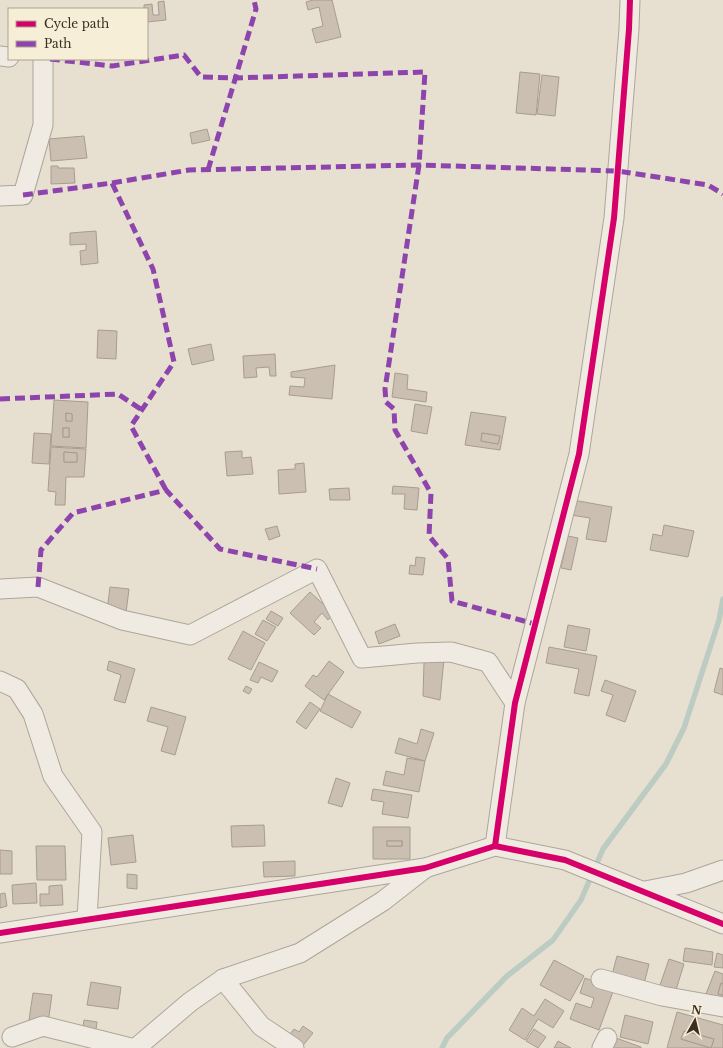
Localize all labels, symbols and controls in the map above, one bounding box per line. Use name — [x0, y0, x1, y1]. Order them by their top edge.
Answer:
legend — [8, 8, 148, 60]
text: Cycle path — [44, 16, 109, 31]
text: Path — [44, 36, 72, 51]
north arrow — [675, 1000, 715, 1040]
text: N — [690, 1002, 703, 1018]

